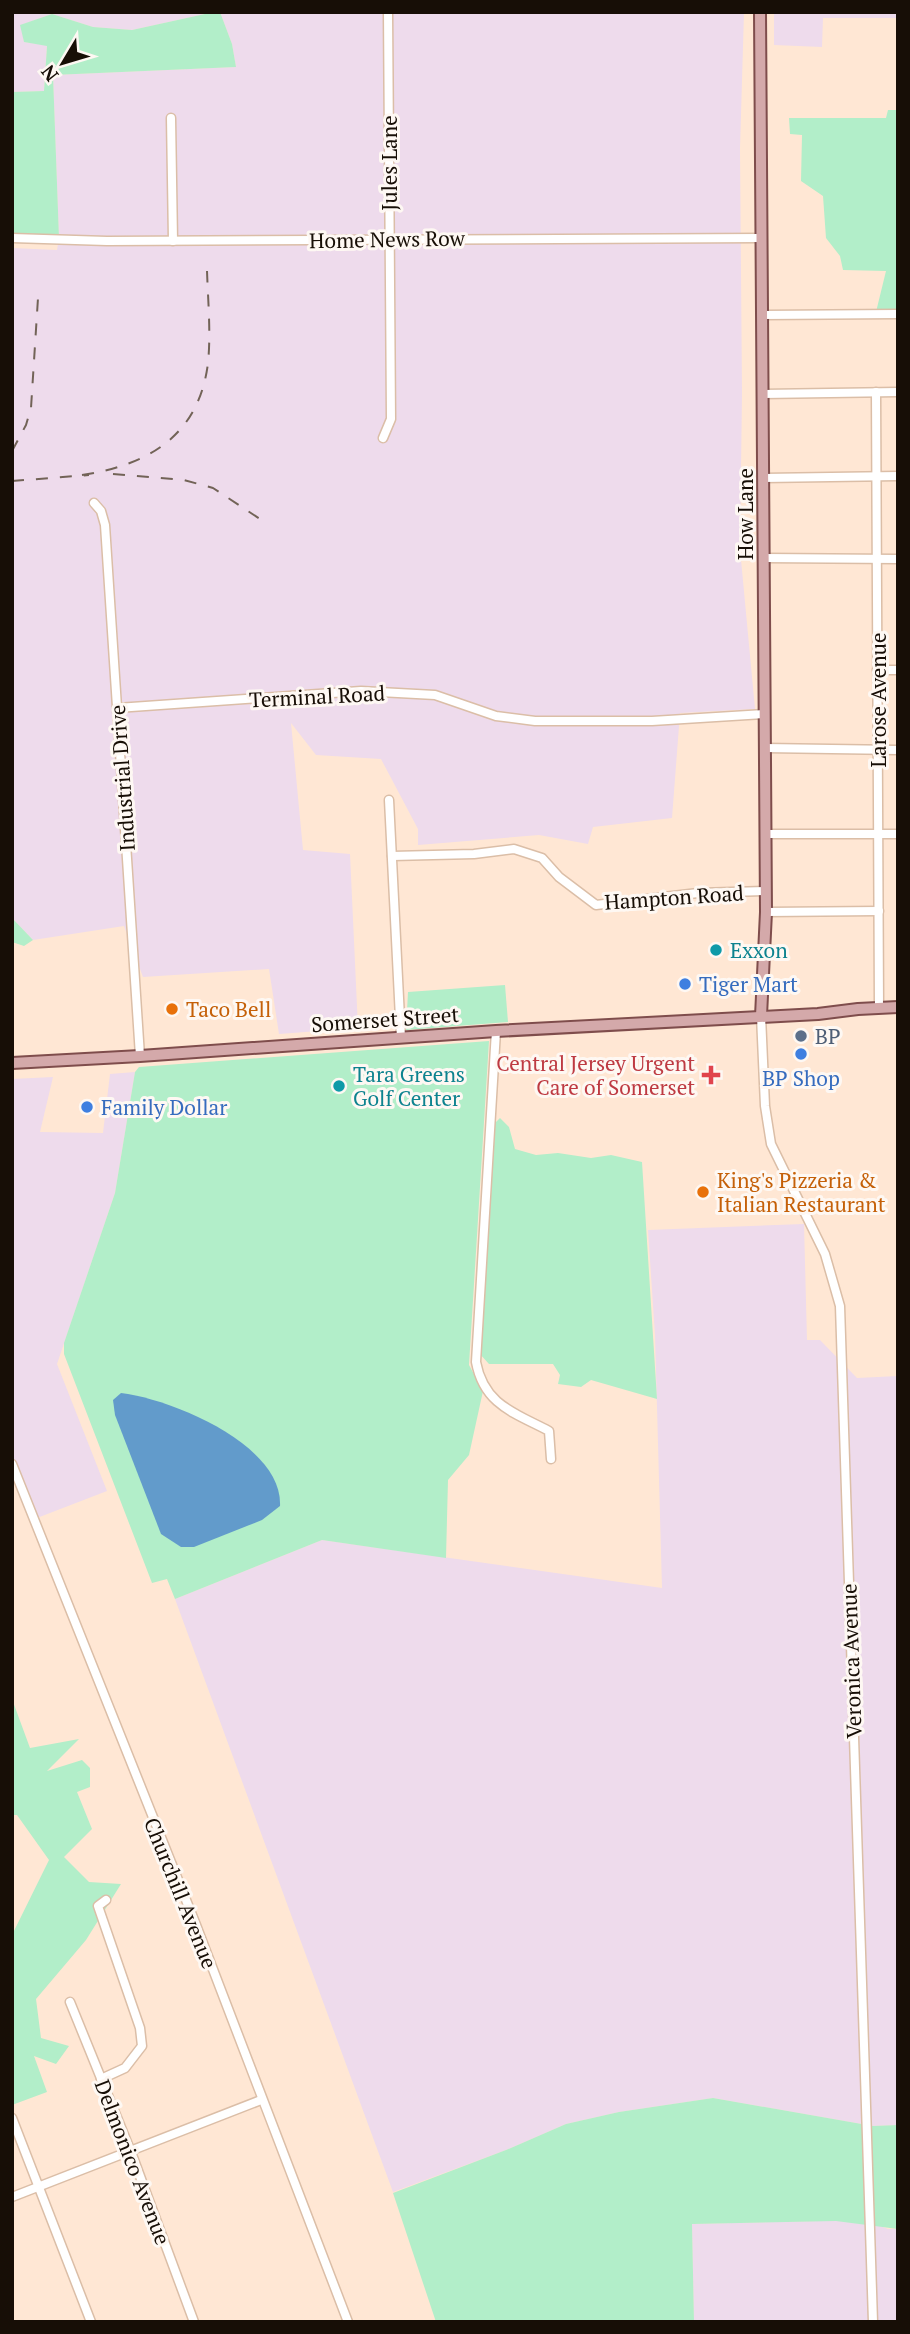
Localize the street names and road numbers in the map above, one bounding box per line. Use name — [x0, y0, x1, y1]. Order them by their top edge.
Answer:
street label: Jules Lane — [375, 115, 403, 211]
street label: Home News Row — [309, 224, 466, 254]
street label: How Lane — [731, 468, 759, 560]
street label: Larose Avenue — [864, 633, 892, 767]
street label: Terminal Road — [248, 678, 386, 714]
street label: Industrial Drive — [103, 704, 141, 852]
street label: Hampton Road — [603, 878, 745, 916]
street label: Somerset Street — [310, 1000, 460, 1038]
street label: Veronica Avenue — [834, 1583, 868, 1739]
street label: Churchill Avenue — [138, 1813, 224, 1973]
street label: Delmonico Avenue — [89, 2075, 177, 2249]

